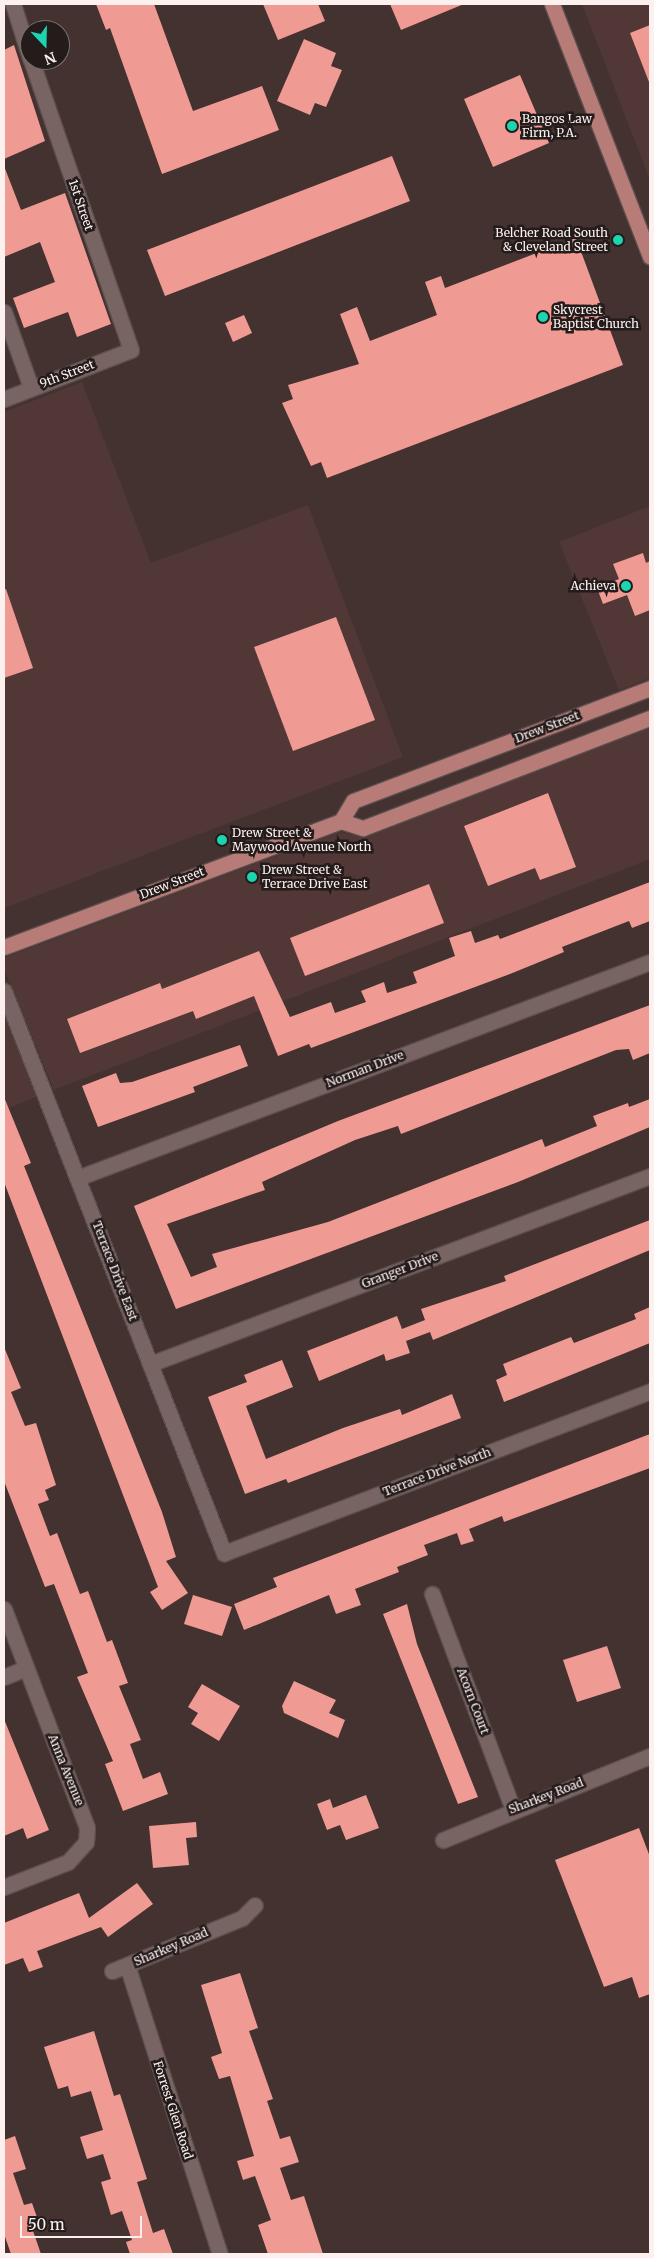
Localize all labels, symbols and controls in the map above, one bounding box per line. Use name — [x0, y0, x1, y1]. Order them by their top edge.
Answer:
north arrow — [20, 20, 70, 70]
text: N — [42, 48, 58, 68]
place label: Bangos Law Firm, P.A. — [522, 112, 592, 140]
marker: Bangos Law Firm, P.A. — [506, 120, 518, 132]
street label: 1st Street — [66, 178, 96, 232]
place label: Belcher Road South & Cleveland Street — [495, 226, 608, 254]
marker: Belcher Road South & Cleveland Street — [612, 234, 624, 246]
place label: Skycrest Baptist Church — [553, 303, 639, 331]
marker: Skycrest Baptist Church — [537, 311, 549, 323]
street label: 9th Street — [38, 357, 96, 391]
place label: Achieva — [570, 579, 616, 593]
marker: Achieva — [620, 580, 632, 592]
street label: Drew Street — [513, 708, 581, 746]
place label: Drew Street & Maywood Avenue North — [232, 826, 371, 854]
marker: Drew Street & Maywood Avenue North — [216, 834, 228, 846]
place label: Drew Street & Terrace Drive East — [262, 863, 368, 891]
street label: Drew Street — [138, 864, 206, 902]
marker: Drew Street & Terrace Drive East — [246, 871, 258, 883]
street label: Norman Drive — [324, 1048, 406, 1090]
street label: Terrace Drive East — [89, 1219, 141, 1323]
street label: Granger Drive — [360, 1249, 440, 1291]
street label: Terrace Drive North — [381, 1445, 493, 1499]
street label: Acorn Court — [454, 1666, 492, 1736]
street label: Anna Avenue — [45, 1732, 87, 1808]
street label: Sharkey Road — [507, 1775, 585, 1817]
street label: Sharkey Road — [132, 1925, 210, 1969]
street label: Forrest Glen Road — [150, 2059, 196, 2161]
scale bar — [22, 2206, 145, 2238]
text: 50 m — [28, 2215, 65, 2234]

